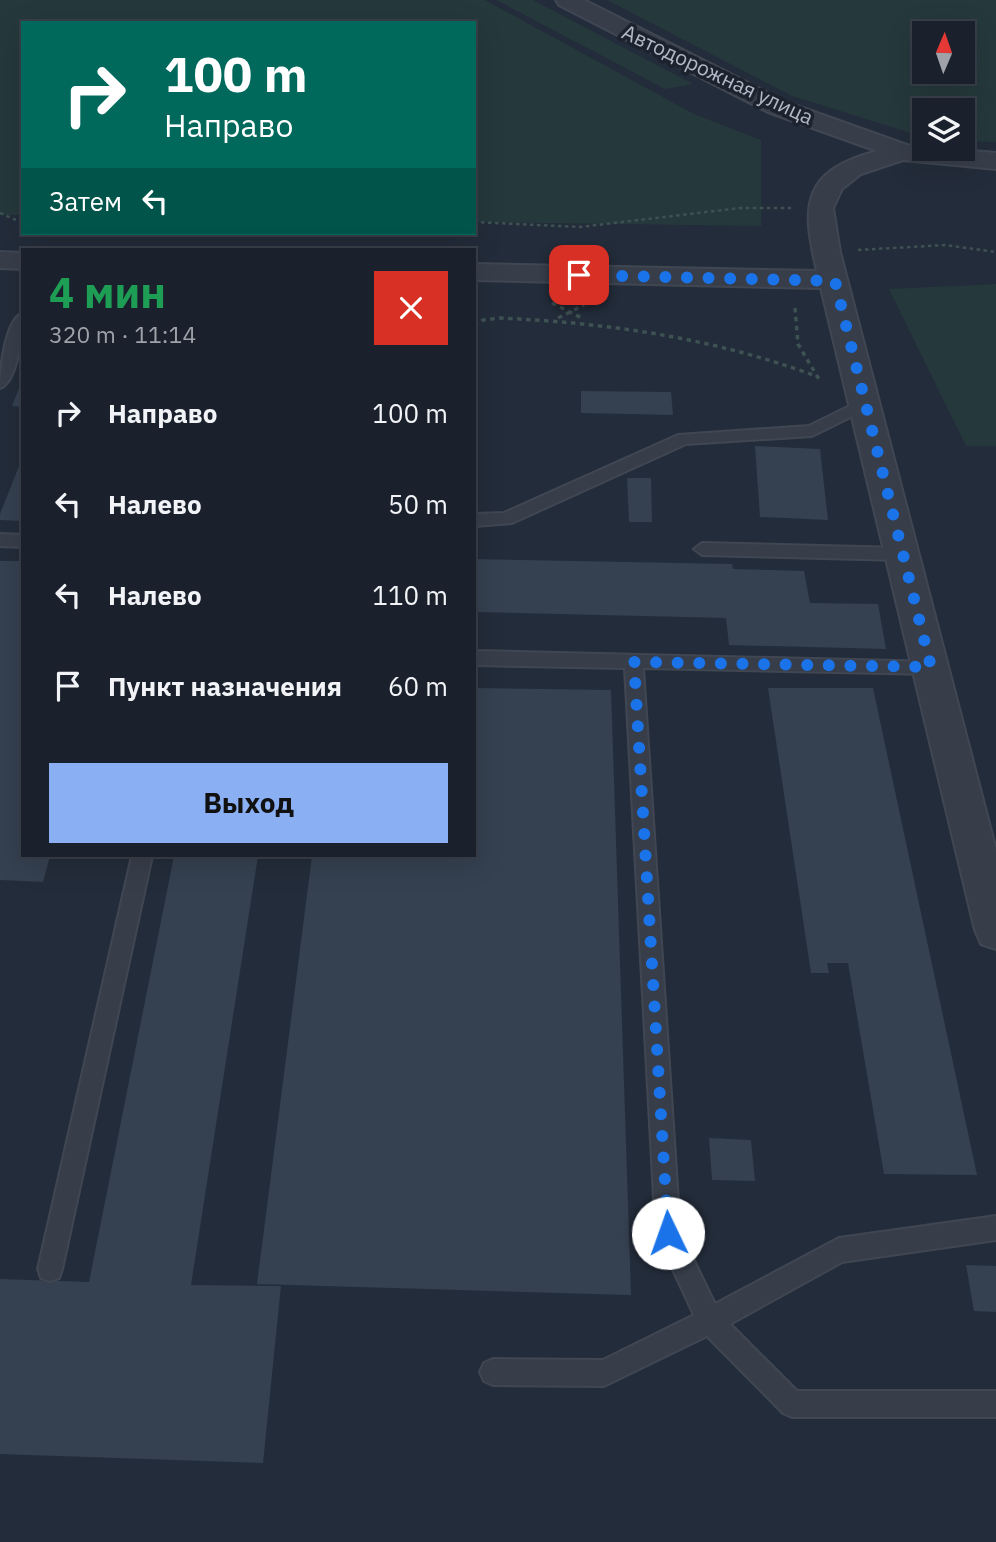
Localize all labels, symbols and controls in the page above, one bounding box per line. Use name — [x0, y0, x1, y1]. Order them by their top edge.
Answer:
street label: Автодорожная улица — [618, 17, 818, 131]
north arrow — [912, 21, 975, 84]
map controls — [912, 21, 975, 161]
text: 100 m — [164, 42, 308, 105]
icon: right — [49, 49, 140, 140]
button: layers — [912, 98, 975, 161]
text: Направо — [164, 104, 293, 146]
icon: left — [136, 182, 174, 220]
text: Затем — [49, 184, 122, 218]
pin — [549, 245, 609, 305]
icon: arrive — [560, 256, 598, 294]
text: 4 мин — [49, 265, 166, 320]
button: close — [374, 271, 448, 345]
text: 320 m · 11:14 — [49, 319, 196, 349]
icon: right — [49, 394, 87, 432]
text: Направо — [108, 396, 217, 430]
text: 100 m — [372, 396, 448, 430]
icon: left — [49, 485, 87, 523]
text: Налево — [108, 487, 202, 521]
text: 50 m — [388, 487, 448, 521]
icon: left — [49, 576, 87, 614]
text: Налево — [108, 578, 202, 612]
text: 110 m — [372, 578, 448, 612]
icon: arrive — [49, 667, 87, 705]
text: Пункт назначения — [108, 669, 342, 703]
text: 60 m — [388, 669, 448, 703]
button: Выход — [49, 763, 448, 843]
position arrow — [631, 1196, 705, 1270]

